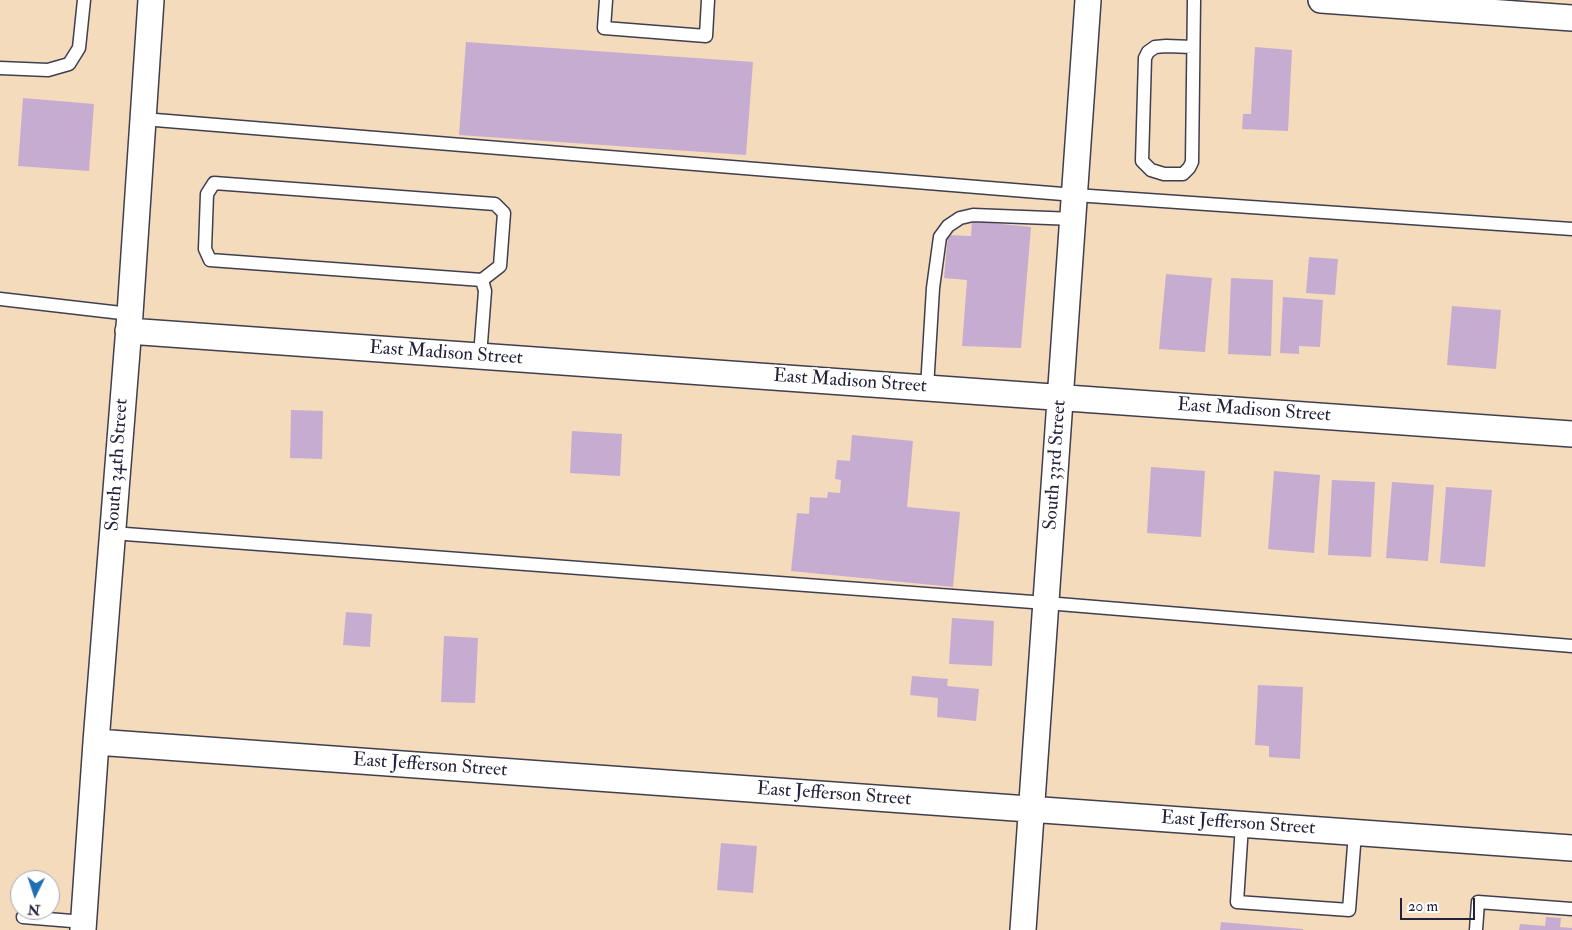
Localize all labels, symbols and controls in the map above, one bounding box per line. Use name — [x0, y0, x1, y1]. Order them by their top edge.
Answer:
street label: East Madison Street — [368, 337, 524, 371]
street label: East Madison Street — [772, 365, 928, 399]
street label: East Madison Street — [1176, 394, 1332, 428]
street label: South 34th Street — [102, 398, 134, 532]
street label: South 33rd Street — [1040, 399, 1072, 531]
street label: East Jefferson Street — [352, 749, 508, 783]
street label: East Jefferson Street — [756, 778, 912, 812]
street label: East Jefferson Street — [1160, 807, 1316, 841]
north arrow — [10, 870, 60, 920]
scale bar — [1402, 888, 1477, 920]
text: 20 m — [1408, 897, 1438, 916]
text: N — [27, 901, 41, 918]

